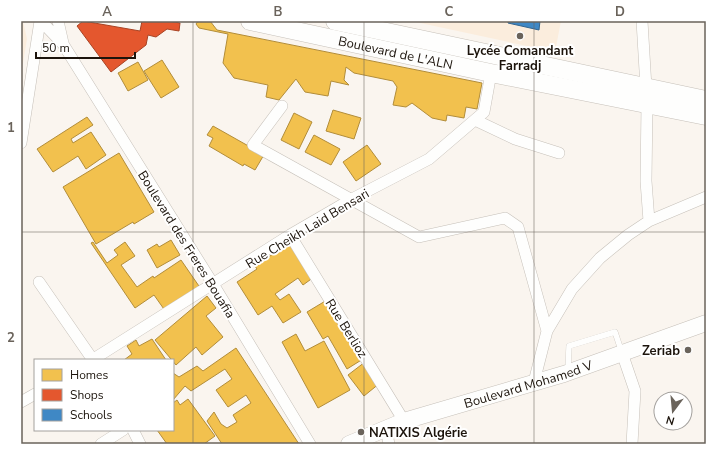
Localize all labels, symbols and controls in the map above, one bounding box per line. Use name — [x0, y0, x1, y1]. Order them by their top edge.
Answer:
text: A — [102, 3, 112, 21]
text: B — [274, 3, 283, 21]
text: C — [445, 3, 454, 21]
text: D — [615, 3, 625, 21]
marker: Lycée Comandant Farradj — [515, 31, 525, 41]
street label: Boulevard de L'ALN — [336, 32, 454, 75]
scale bar — [36, 34, 135, 60]
text: 50 m — [42, 40, 70, 56]
place label: Lycée Comandant Farradj — [467, 42, 574, 75]
text: 1 — [7, 119, 15, 137]
street label: Boulevard des Freres Bouafia — [133, 167, 239, 322]
street label: Rue Cheikh Laid Bensari — [242, 185, 373, 273]
street label: Rue Berlioz — [321, 296, 371, 362]
text: 2 — [7, 329, 15, 347]
place label: Zeriab — [642, 342, 680, 360]
marker: Zeriab — [683, 345, 693, 355]
street label: Boulevard Mohamed V — [462, 357, 595, 413]
legend — [34, 359, 174, 431]
text: Homes — [70, 367, 108, 383]
text: Shops — [70, 387, 104, 403]
north arrow — [653, 391, 693, 431]
text: Schools — [70, 407, 113, 423]
text: N — [664, 412, 676, 428]
place label: NATIXIS Algérie — [369, 424, 467, 442]
marker: NATIXIS Algérie — [356, 427, 366, 437]

